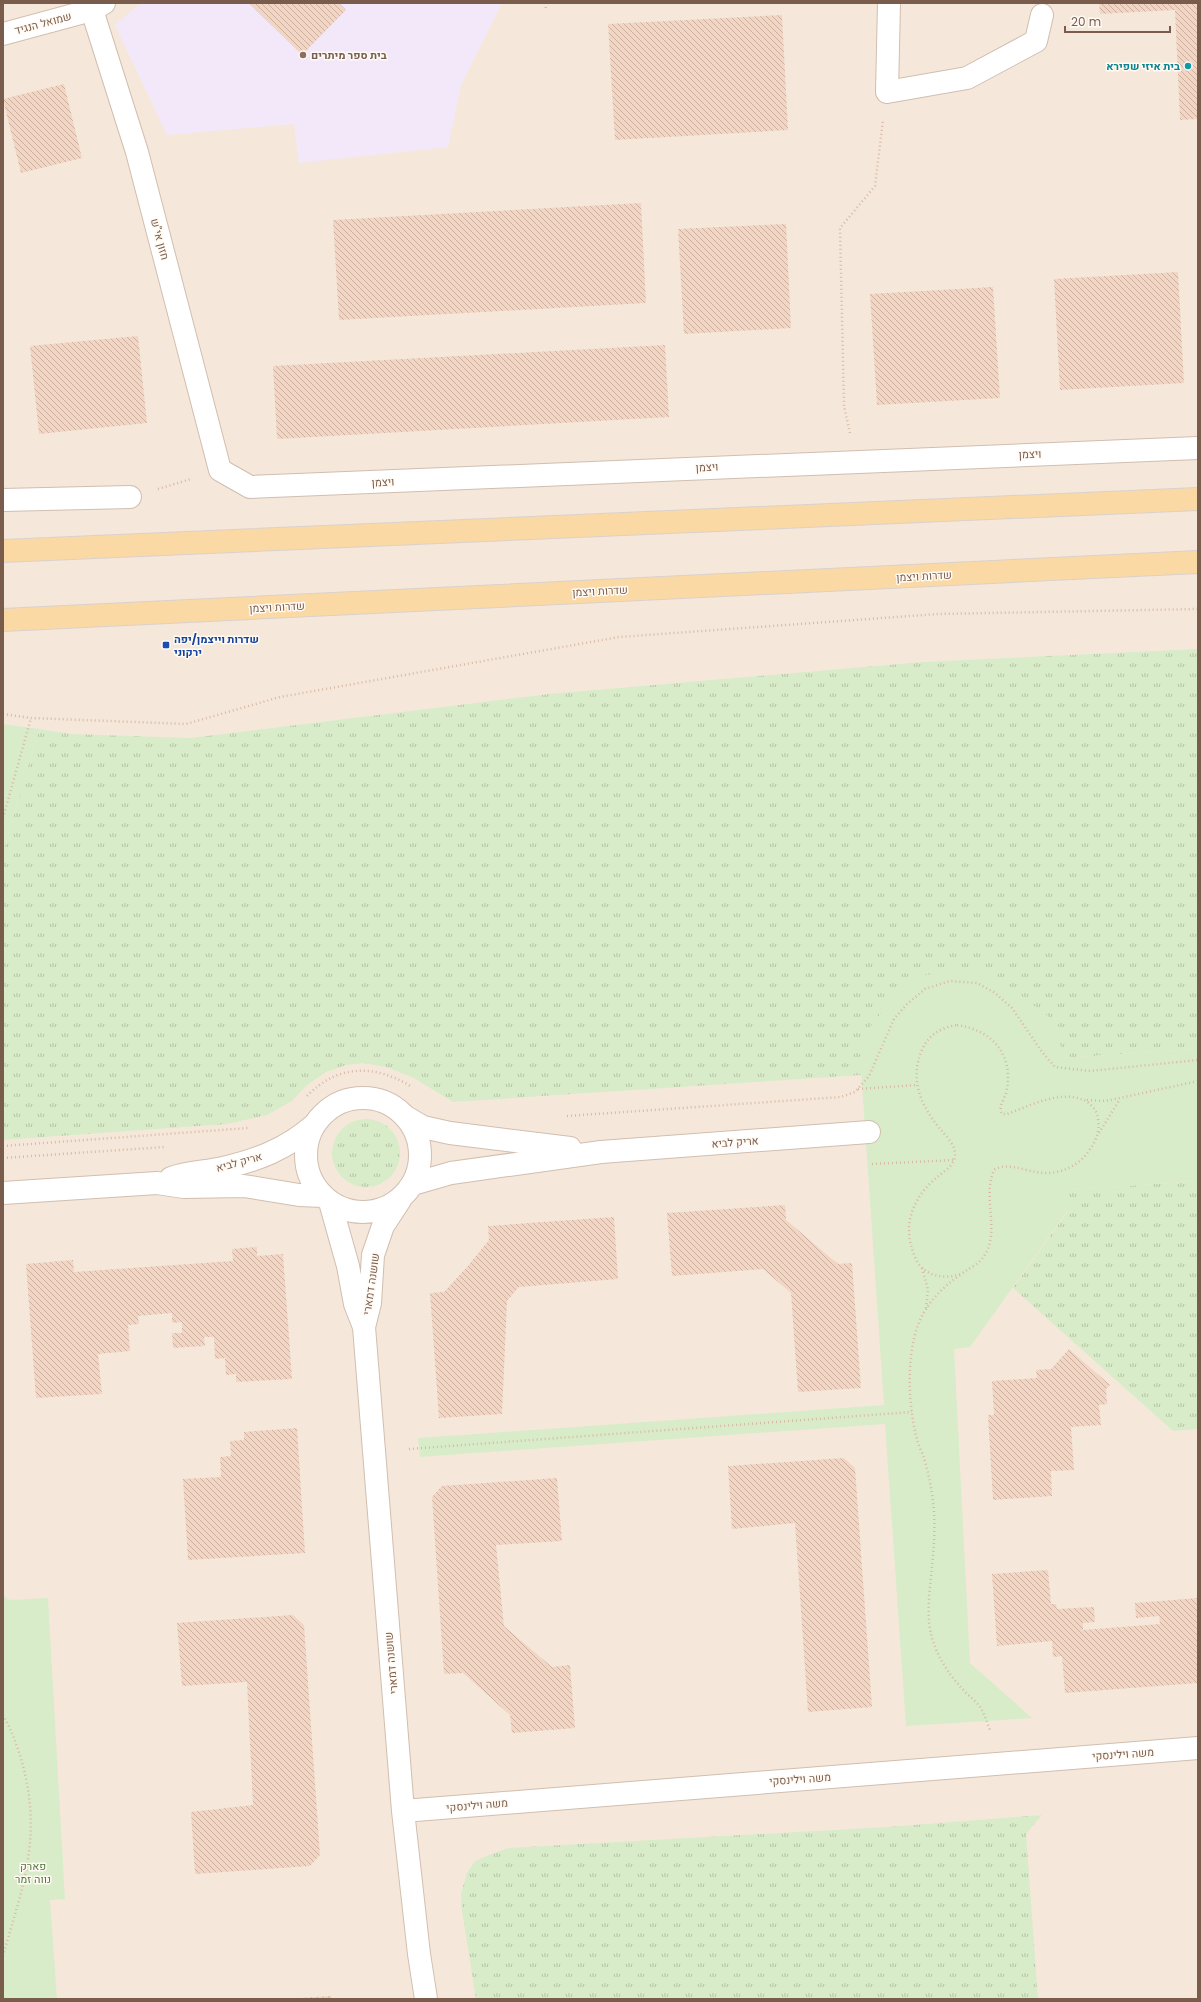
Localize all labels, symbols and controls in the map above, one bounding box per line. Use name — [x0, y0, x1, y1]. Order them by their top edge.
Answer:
street label: שמואל הנגיד — [13, 8, 73, 38]
scale bar — [1065, 8, 1170, 34]
text: 20 m — [1071, 13, 1101, 30]
place label: בית ספר מיתרים — [311, 47, 387, 63]
marker: בית ספר מיתרים — [298, 50, 308, 60]
place label: בית איזי שפירא — [1106, 58, 1180, 74]
marker: בית איזי שפירא — [1183, 61, 1193, 71]
street label: חזון אי"ש — [147, 217, 173, 261]
street label: ויצמן — [1018, 446, 1042, 462]
street label: ויצמן — [695, 458, 719, 476]
street label: ויצמן — [371, 473, 395, 491]
street label: שדרות ויצמן — [896, 567, 952, 585]
street label: שדרות ויצמן — [572, 582, 628, 600]
street label: שדרות ויצמן — [249, 598, 305, 616]
place label: שדרות וייצמן/יפה ירקוני — [174, 631, 259, 660]
marker: שדרות וייצמן/יפה ירקוני — [161, 640, 171, 650]
street label: אריק לביא — [711, 1132, 759, 1152]
street label: אריק לביא — [214, 1148, 264, 1176]
street label: שושנה דמארי — [359, 1252, 383, 1316]
street label: שושנה דמארי — [380, 1631, 402, 1695]
street label: משה וילינסקי — [1092, 1744, 1154, 1764]
street label: משה וילינסקי — [769, 1769, 831, 1789]
street label: משה וילינסקי — [446, 1794, 508, 1816]
park label: פארק נווה זמר — [15, 1858, 51, 1887]

